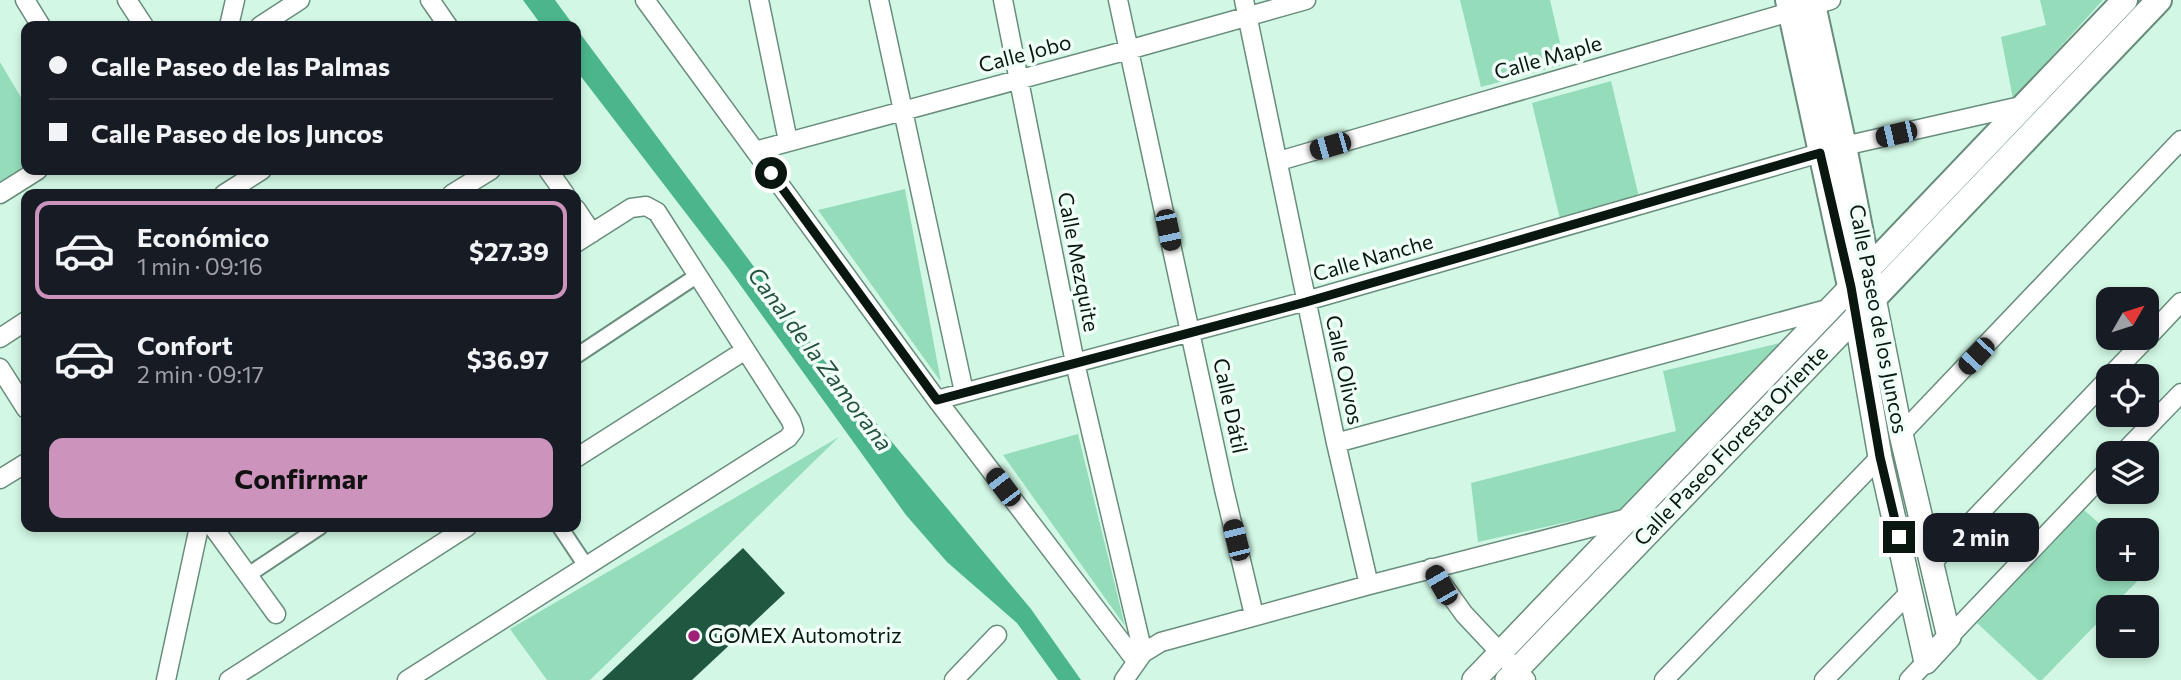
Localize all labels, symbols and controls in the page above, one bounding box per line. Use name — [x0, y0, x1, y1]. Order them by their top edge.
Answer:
street label: Calle Jobo — [976, 28, 1074, 77]
street label: Calle Maple — [1491, 29, 1604, 84]
text: Calle Paseo de las Palmas — [91, 50, 390, 81]
text: Calle Paseo de los Juncos — [91, 117, 384, 148]
car — [1874, 119, 1919, 149]
car — [1307, 130, 1354, 162]
route start — [755, 157, 787, 189]
street label: Calle Mezquite — [1054, 190, 1105, 334]
street label: Calle Paseo de los Juncos — [1845, 202, 1914, 436]
car — [1154, 207, 1183, 253]
icon: car — [53, 219, 116, 282]
text: Económico — [137, 221, 269, 252]
street label: Calle Nanche — [1310, 228, 1435, 286]
text: $27.39 — [469, 235, 549, 266]
text: 1 min · 09:16 — [137, 252, 263, 280]
water label: Canal de la Zamorana — [743, 261, 899, 456]
north arrow — [2096, 287, 2160, 350]
map controls — [2096, 287, 2159, 658]
street label: Calle Olivos — [1322, 313, 1369, 427]
icon: car — [53, 327, 116, 390]
text: Confort — [137, 329, 233, 360]
car — [1954, 333, 1999, 379]
street label: Calle Paseo Floresta Oriente — [1628, 340, 1832, 550]
text: $36.97 — [467, 343, 549, 374]
street label: Calle Dátil — [1209, 356, 1254, 456]
text: 2 min · 09:17 — [137, 360, 264, 388]
button: locate — [2096, 364, 2159, 427]
button: Confirmar — [49, 438, 553, 518]
button: layers — [2096, 441, 2159, 504]
car — [982, 464, 1025, 510]
callout: 2 min — [1924, 512, 2039, 562]
car — [1221, 517, 1252, 563]
button: + — [2096, 518, 2159, 581]
route end — [1883, 521, 1915, 553]
text: 2 min — [1952, 523, 2010, 551]
car — [1422, 562, 1461, 608]
button: − — [2096, 595, 2159, 658]
place label: GOMEX Automotriz — [708, 622, 902, 647]
marker: GOMEX Automotriz — [686, 628, 702, 644]

